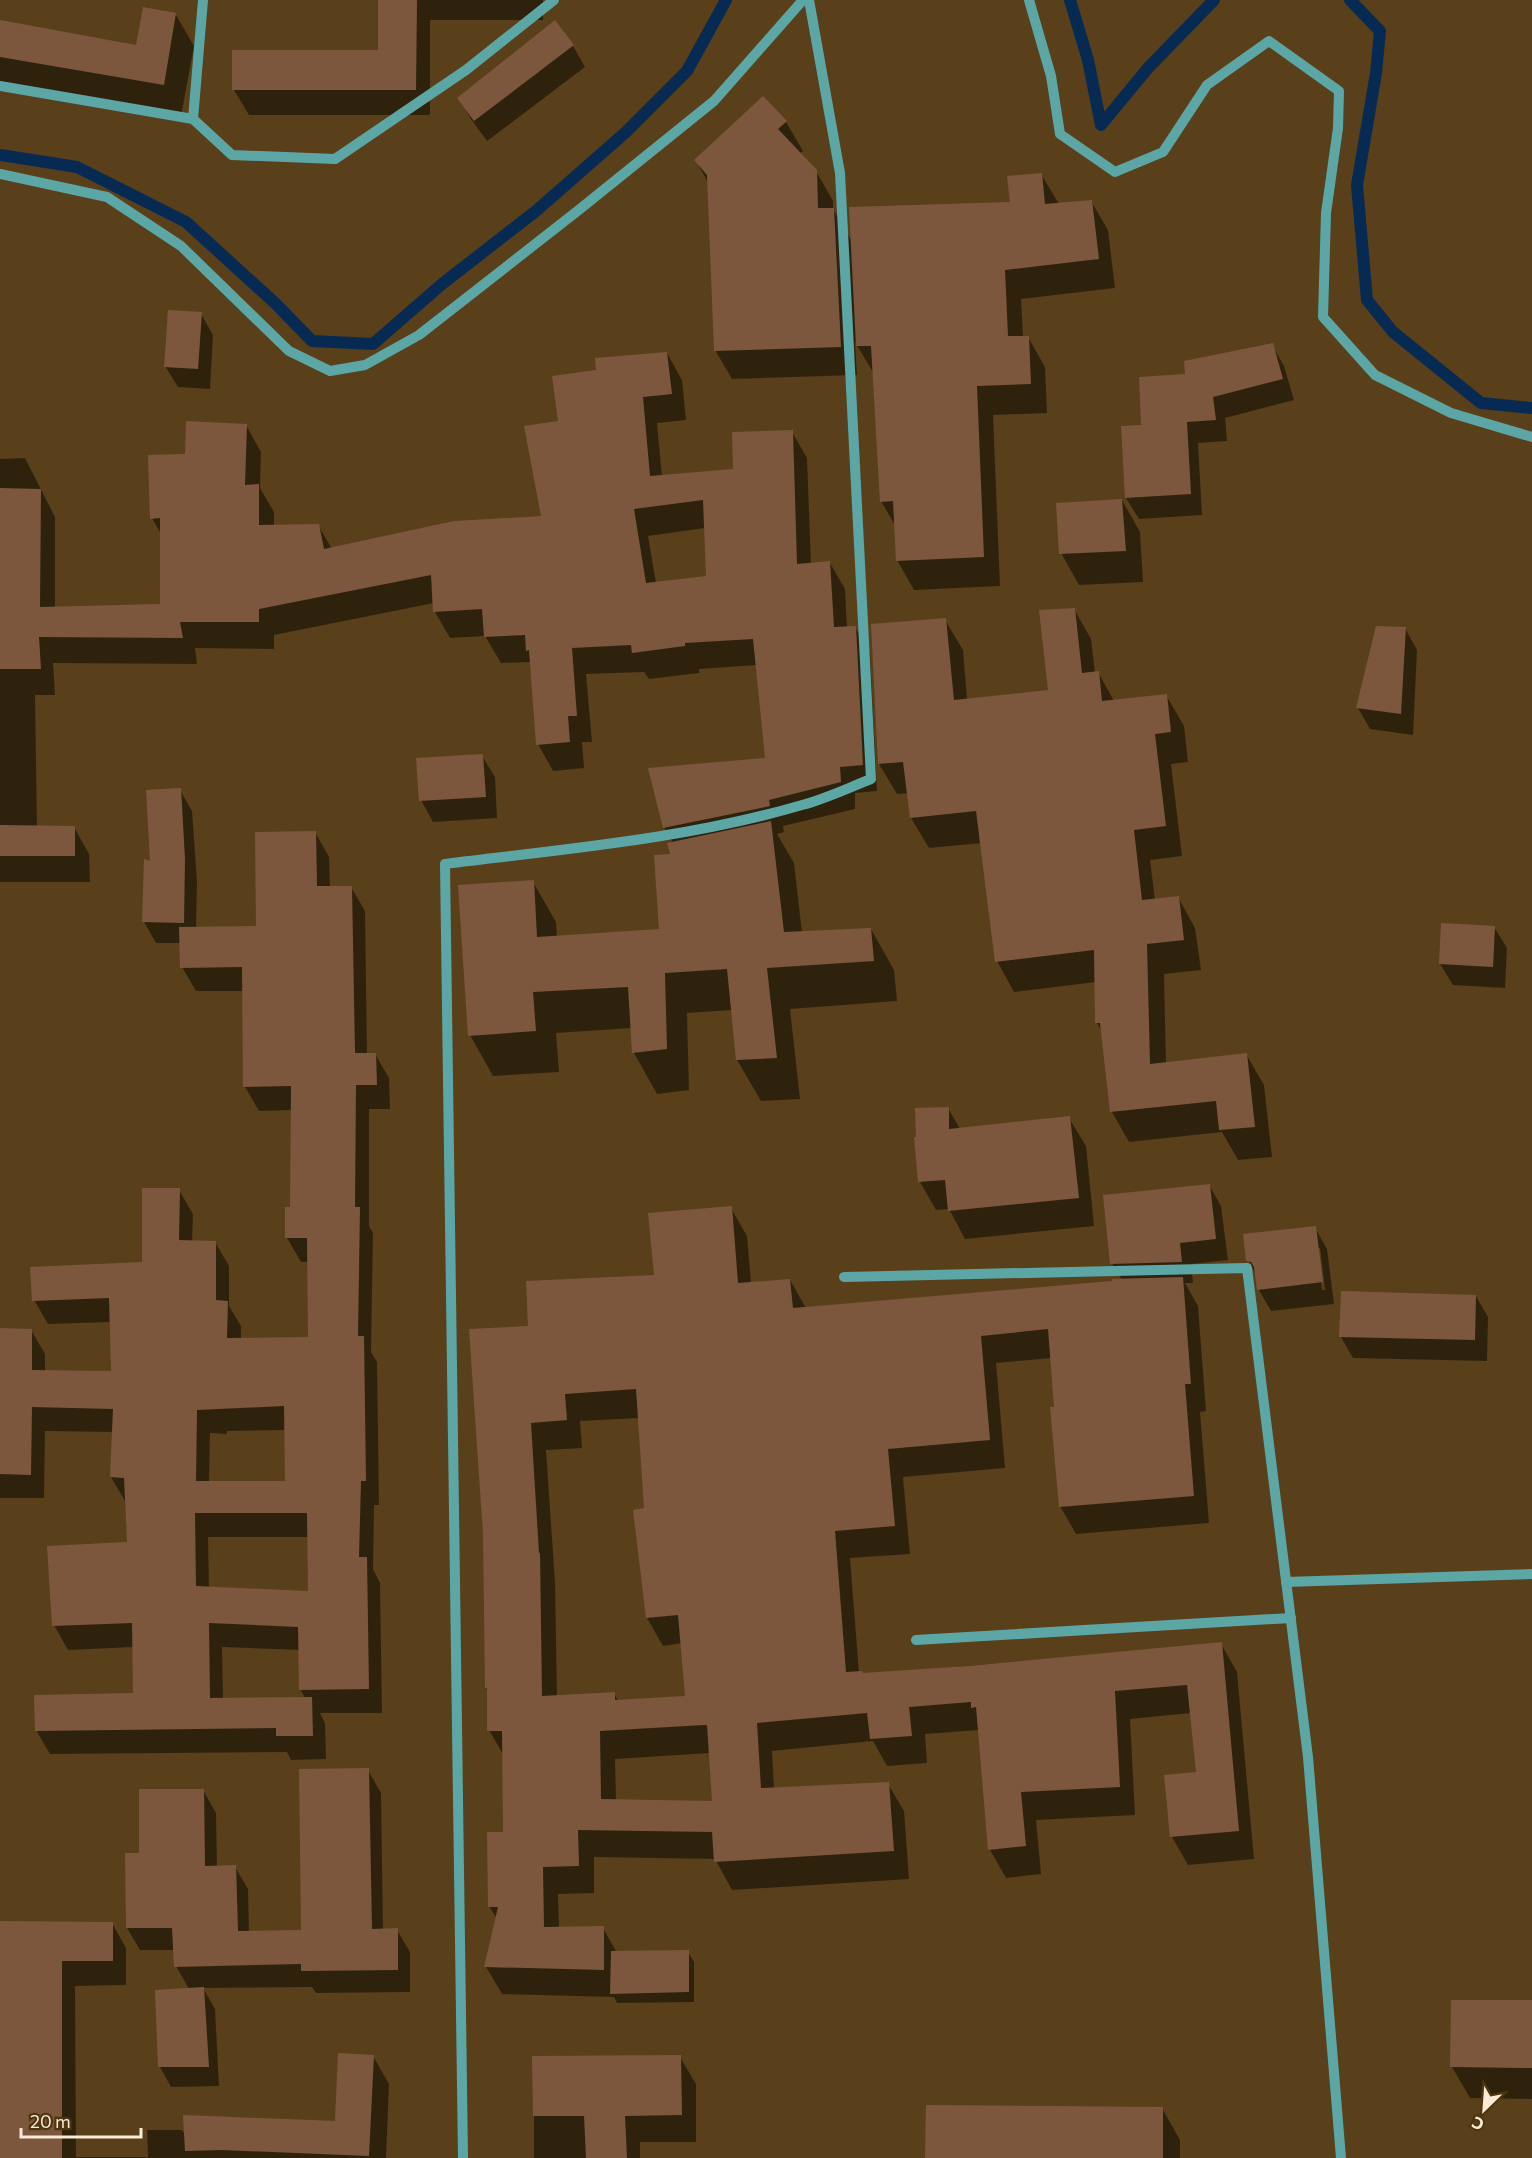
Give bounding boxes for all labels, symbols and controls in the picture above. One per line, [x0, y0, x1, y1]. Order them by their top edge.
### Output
north arrow [1454, 2080, 1514, 2140]
scale bar [21, 2101, 141, 2139]
text: 20 m [30, 2110, 71, 2132]
text: С [1468, 2113, 1486, 2135]

